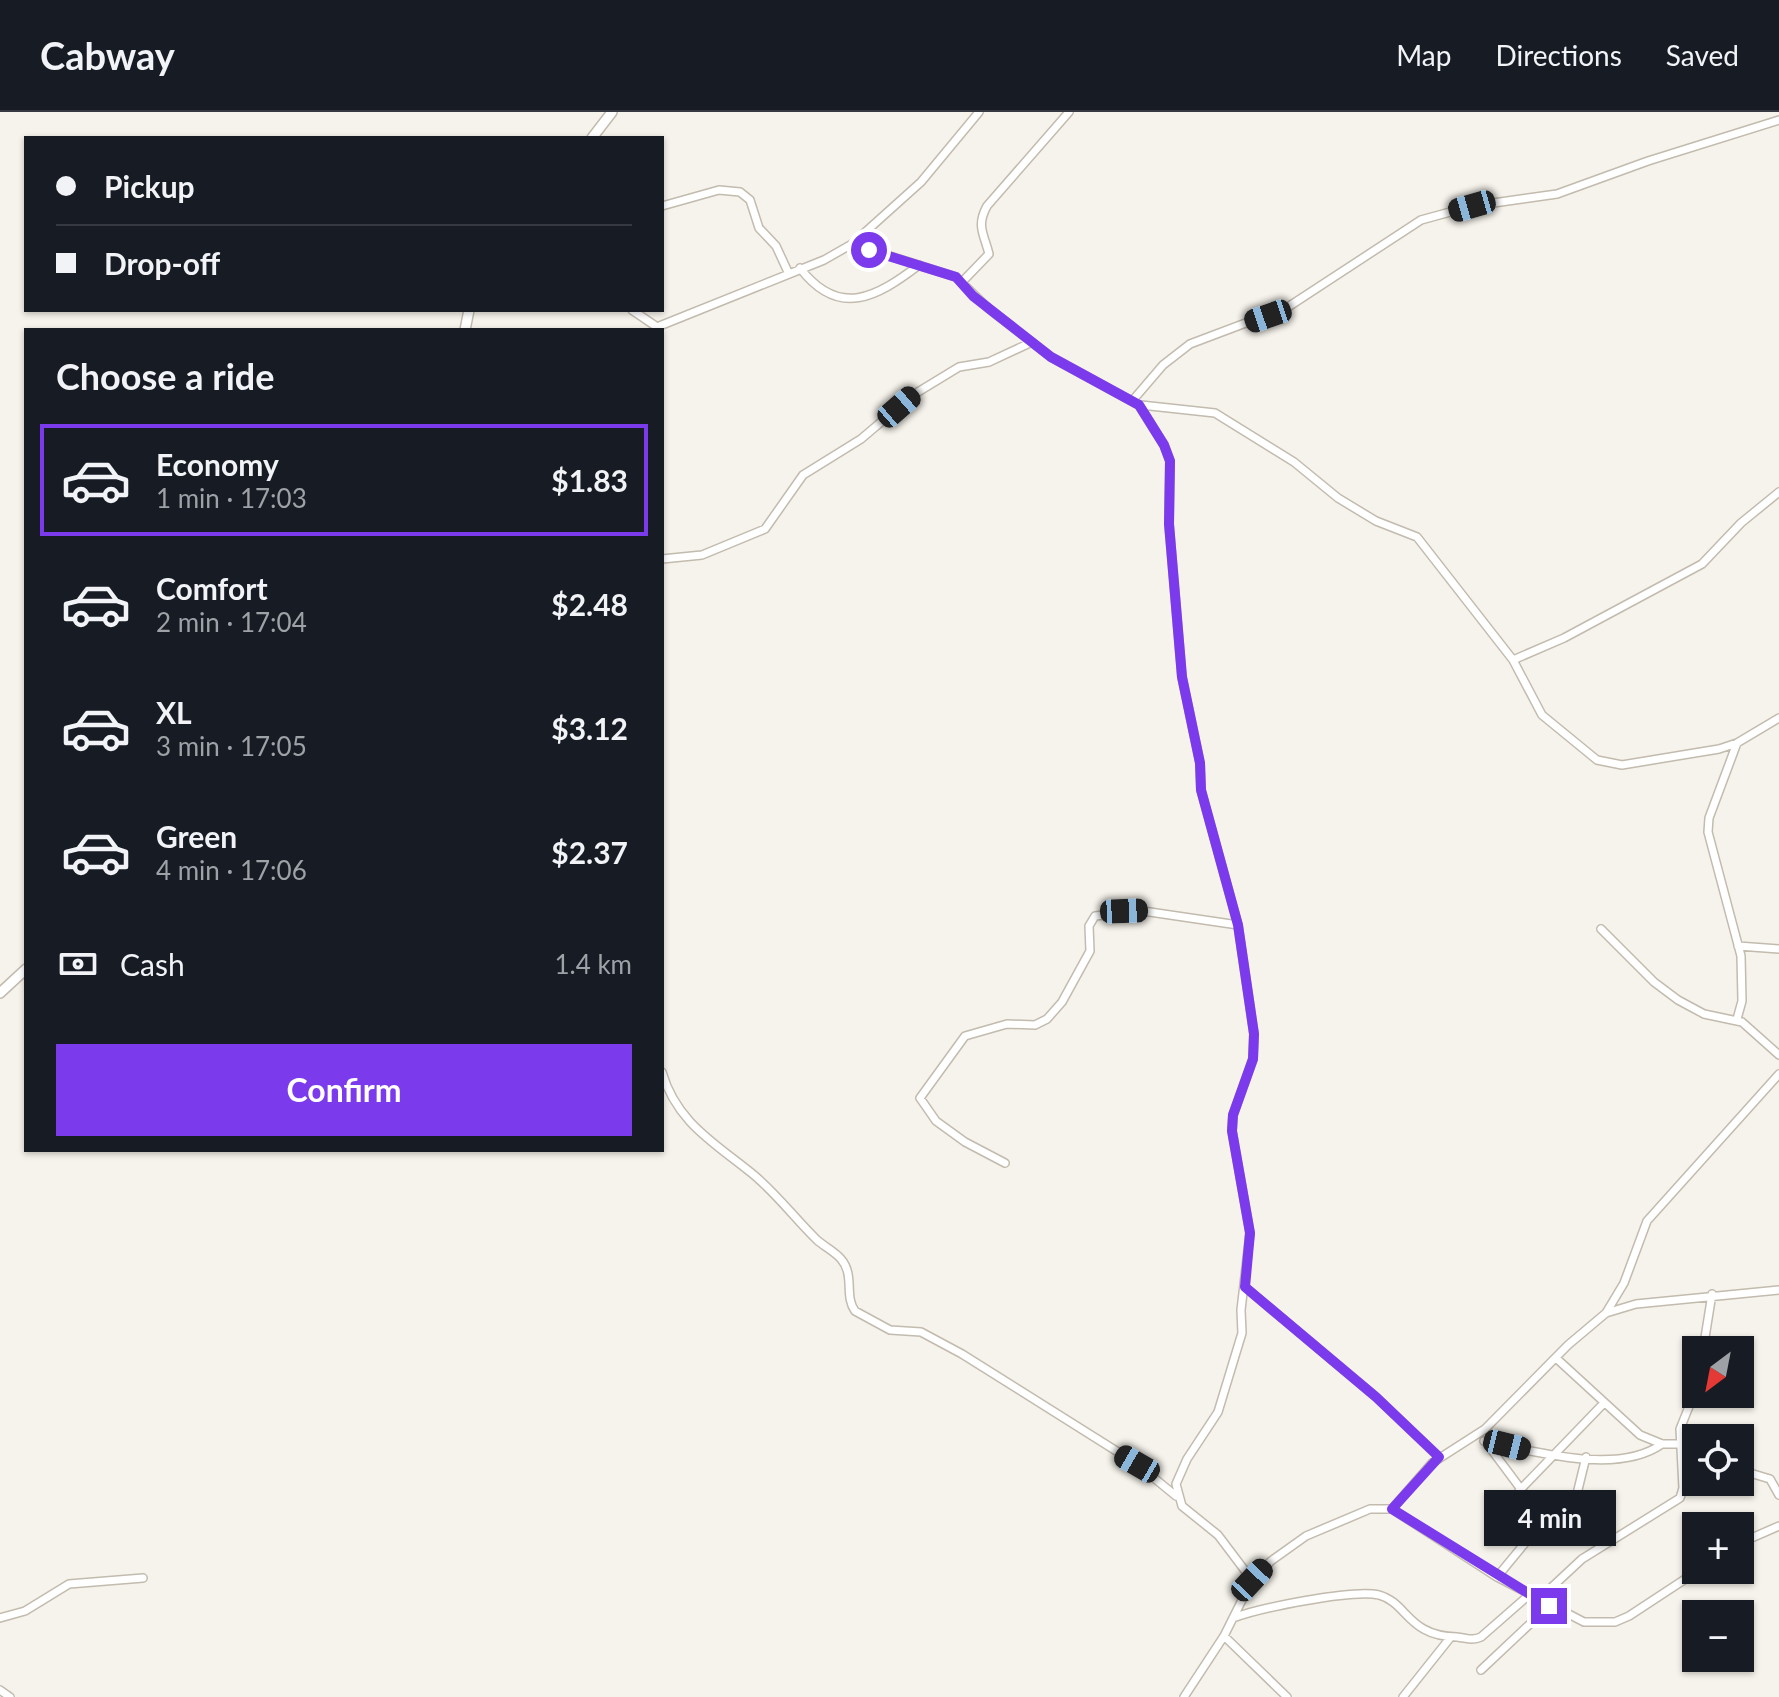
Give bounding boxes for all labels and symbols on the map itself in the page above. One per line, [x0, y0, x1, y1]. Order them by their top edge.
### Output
car [1446, 188, 1498, 224]
route start [851, 232, 887, 268]
car [1241, 297, 1295, 335]
car [873, 382, 925, 432]
car [1100, 898, 1148, 924]
north arrow [1682, 1336, 1754, 1408]
car [1481, 1428, 1533, 1462]
car [1110, 1442, 1164, 1486]
callout: 4 min [1483, 1490, 1615, 1546]
car [1227, 1554, 1277, 1606]
route end [1531, 1588, 1567, 1624]

